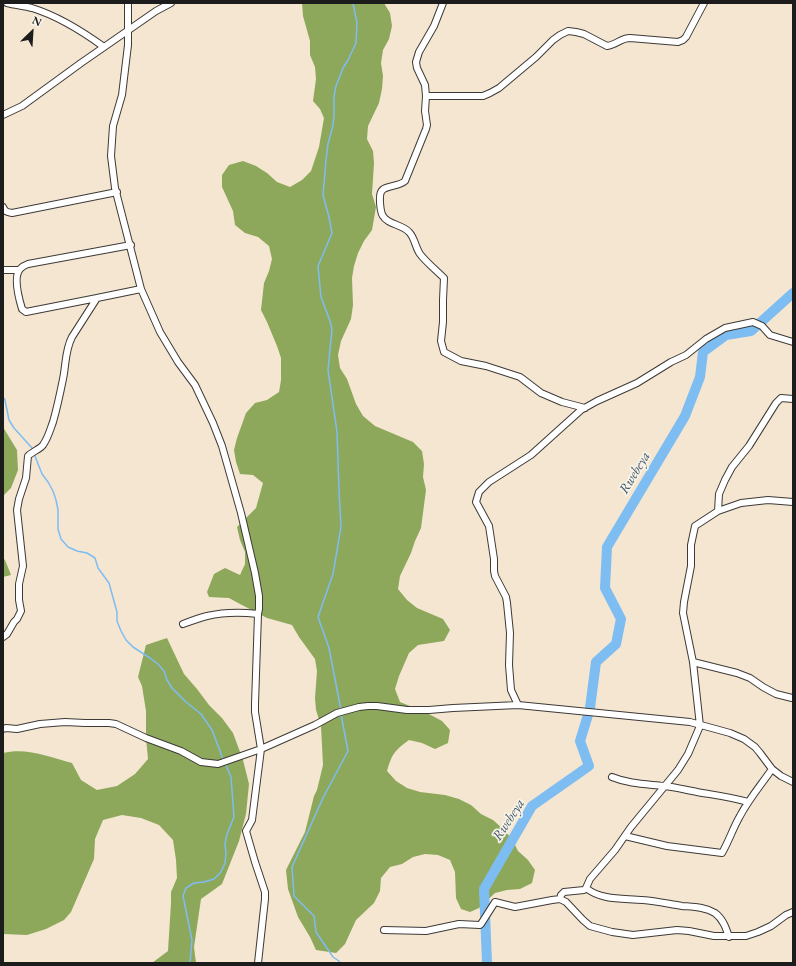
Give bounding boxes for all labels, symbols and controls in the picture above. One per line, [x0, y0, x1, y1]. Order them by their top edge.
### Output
north arrow [12, 12, 52, 52]
text: N [30, 13, 44, 29]
water label: Rwebeya [616, 449, 654, 497]
water label: Rwebeya [489, 796, 529, 844]

